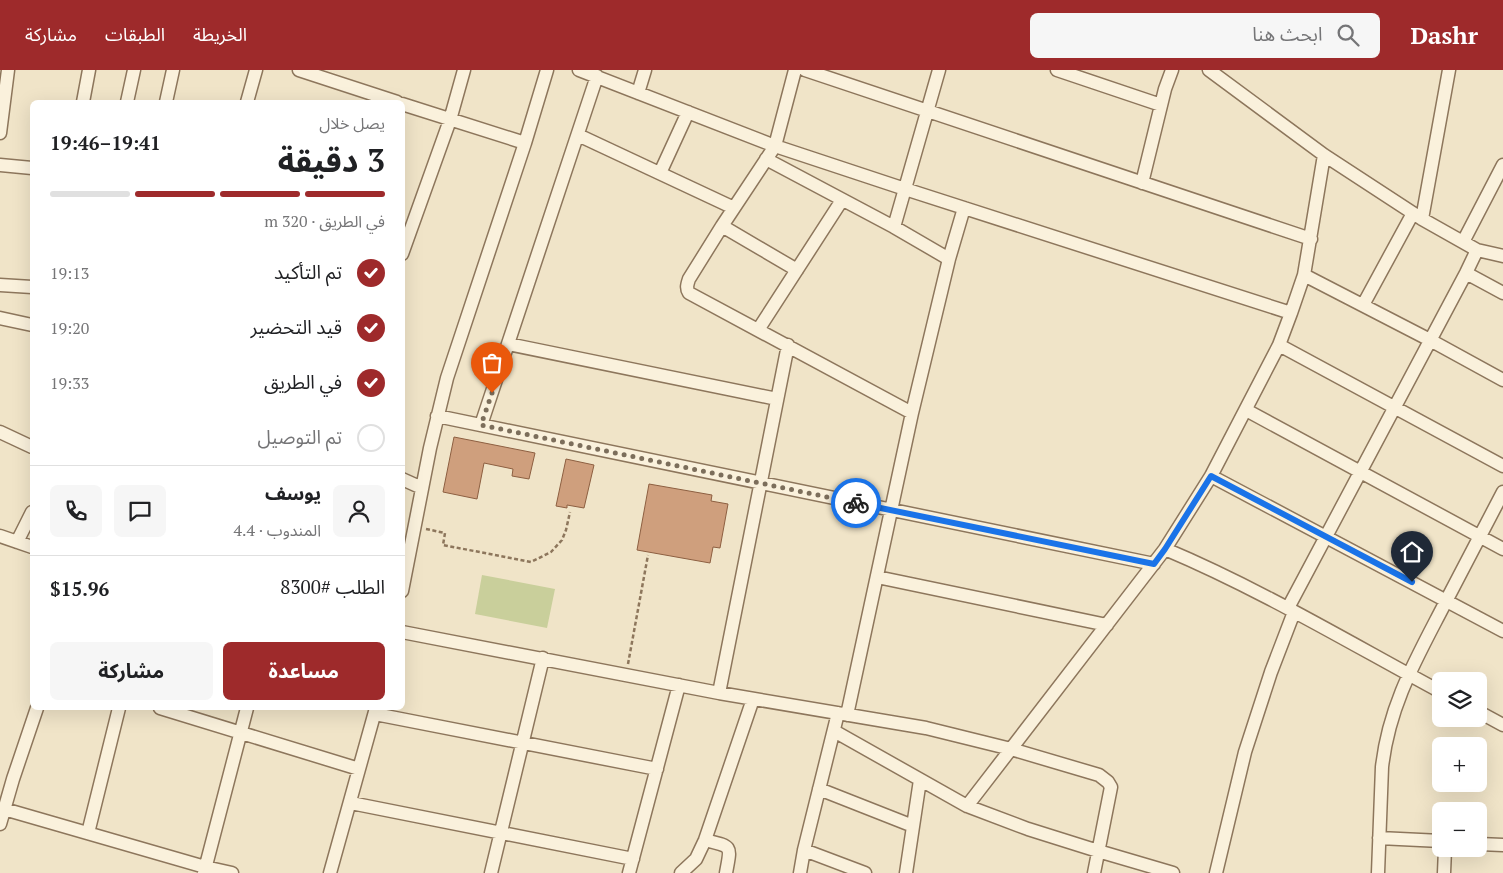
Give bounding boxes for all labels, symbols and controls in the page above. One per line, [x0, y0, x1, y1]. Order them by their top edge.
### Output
search box [1030, 13, 1380, 58]
text: Dashr [1410, 19, 1478, 51]
text: ابحث هنا [1252, 21, 1322, 46]
icon: search [1334, 21, 1362, 49]
text: مشاركة [25, 22, 77, 46]
text: الطبقات [105, 22, 165, 46]
text: الخريطة [193, 22, 247, 46]
text: يصل خلال [319, 112, 385, 134]
text: 19:41–19:46 [50, 130, 161, 155]
text: 3 دقيقة [278, 139, 385, 181]
text: في الطريق · 320 m [264, 210, 385, 232]
text: تم التأكيد [274, 259, 342, 284]
icon: check [357, 259, 385, 287]
text: 19:13 [50, 262, 89, 284]
text: قيد التحضير [250, 314, 342, 339]
icon: check [357, 314, 385, 342]
text: 19:20 [50, 317, 89, 339]
pin [471, 342, 513, 393]
icon: bag [478, 349, 506, 377]
text: في الطريق [264, 369, 342, 394]
icon: check [357, 369, 385, 397]
text: 19:33 [50, 372, 89, 394]
text: تم التوصيل [257, 424, 342, 449]
courier [831, 478, 881, 528]
text: يوسف [265, 480, 321, 505]
button: phone [50, 485, 102, 537]
button: chat [114, 485, 166, 537]
button: person [333, 485, 385, 537]
icon: bike [842, 489, 870, 517]
text: المندوب · 4.4 [234, 519, 321, 541]
pin [1391, 531, 1433, 582]
icon: home [1398, 538, 1426, 566]
text: الطلب #8300 [280, 574, 385, 599]
text: $15.96 [50, 576, 109, 601]
button: مشاركة [50, 642, 213, 700]
button: مساعدة [223, 642, 385, 700]
map controls [1432, 672, 1487, 857]
button: layers [1432, 672, 1487, 727]
button: + [1432, 737, 1487, 792]
button: − [1432, 802, 1487, 857]

